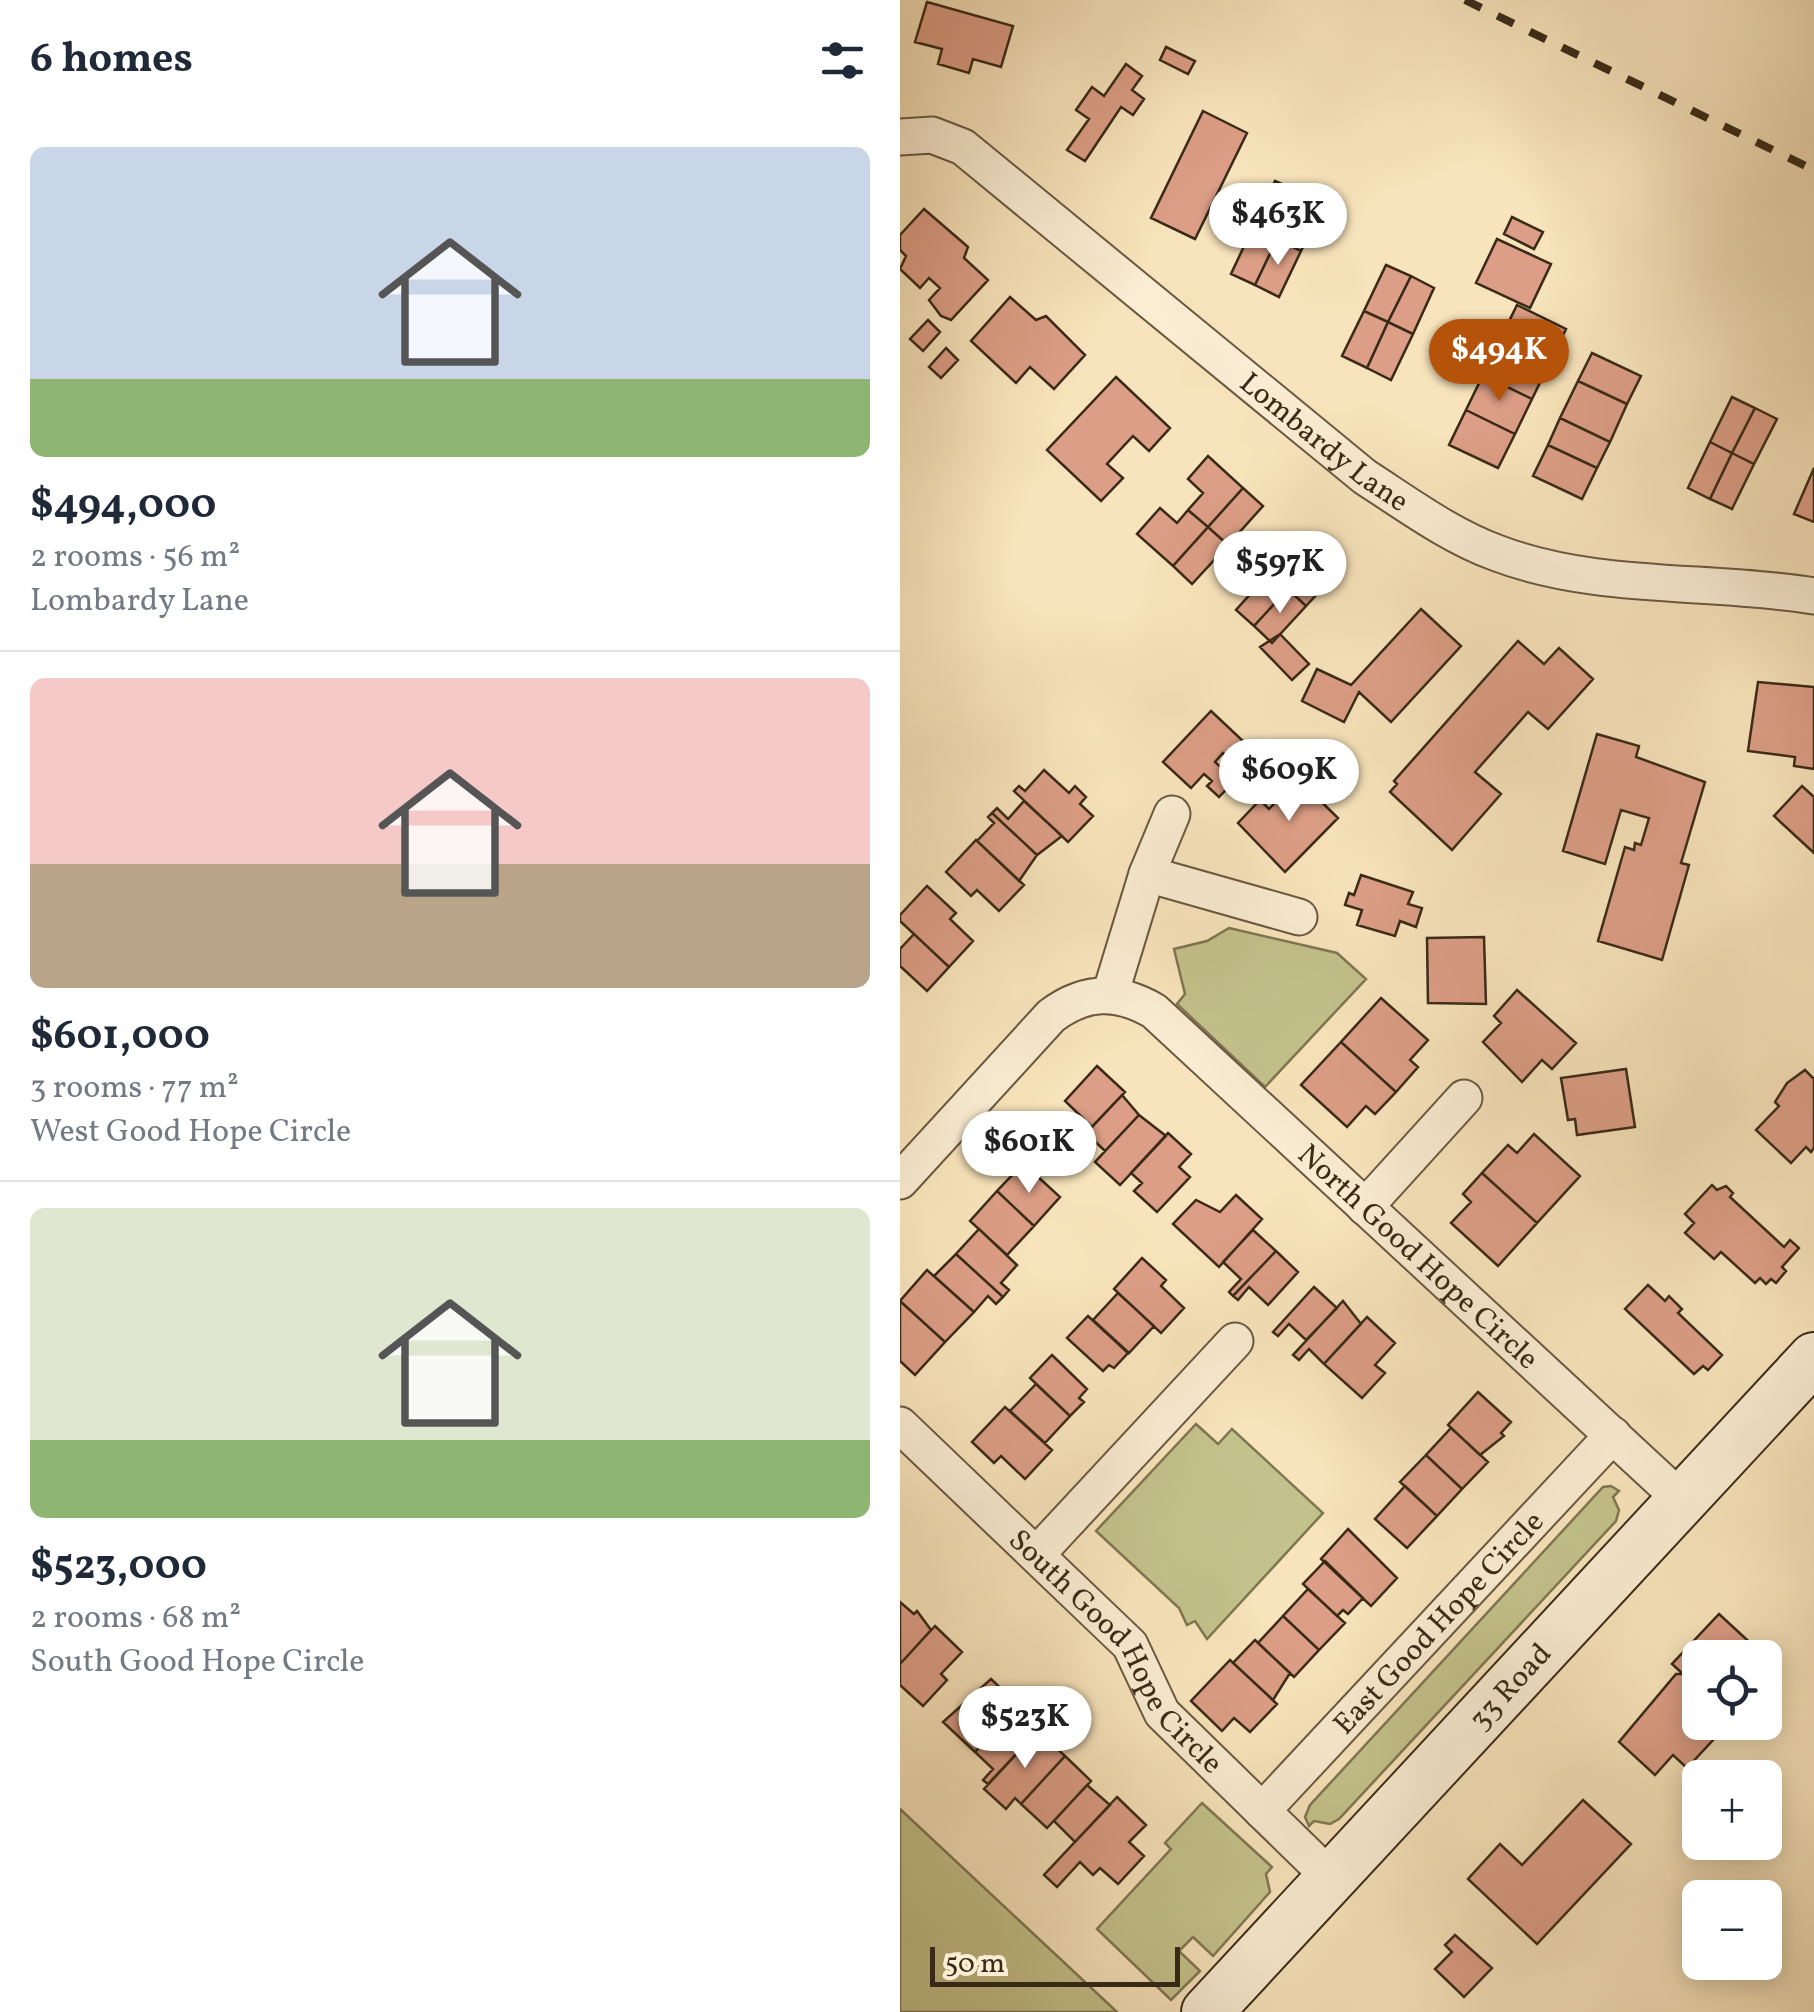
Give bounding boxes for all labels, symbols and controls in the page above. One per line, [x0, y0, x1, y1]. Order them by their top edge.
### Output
text: 6 homes [30, 31, 193, 90]
icon: filters [815, 33, 870, 88]
pin: $463K [1208, 183, 1348, 268]
text: $463K [1231, 193, 1325, 237]
icon: home [360, 212, 540, 392]
pin: $494K [1429, 319, 1569, 404]
text: $494K [1451, 329, 1547, 373]
street label: Lombardy Lane [1230, 363, 1416, 523]
text: $494,000 [30, 477, 216, 536]
pin: $597K [1210, 531, 1350, 616]
text: 2 rooms · 56 m² [30, 536, 240, 580]
text: $597K [1235, 541, 1325, 585]
text: Lombardy Lane [30, 580, 249, 624]
pin: $609K [1219, 739, 1359, 824]
icon: home [360, 743, 540, 923]
text: $609K [1241, 749, 1337, 793]
text: $601,000 [30, 1008, 210, 1067]
text: 3 rooms · 77 m² [30, 1067, 239, 1111]
text: West Good Hope Circle [30, 1111, 351, 1155]
pin: $601K [959, 1111, 1099, 1196]
text: $601K [983, 1121, 1075, 1165]
street label: North Good Hope Circle [1287, 1135, 1547, 1380]
icon: home [360, 1273, 540, 1453]
street label: East Good Hope Circle [1324, 1503, 1555, 1745]
street label: South Good Hope Circle [998, 1521, 1231, 1784]
text: $523,000 [30, 1538, 207, 1597]
text: 2 rooms · 68 m² [30, 1597, 241, 1641]
street label: 33 Road [1460, 1635, 1562, 1740]
map controls [1682, 1640, 1782, 1980]
button: locate [1682, 1640, 1782, 1740]
text: South Good Hope Circle [30, 1641, 365, 1685]
pin: $523K [955, 1686, 1095, 1771]
text: $523K [981, 1696, 1069, 1740]
button: + [1682, 1760, 1782, 1860]
button: − [1682, 1880, 1782, 1980]
scale bar [930, 1942, 1180, 1986]
text: 50 m [945, 1945, 1005, 1984]

